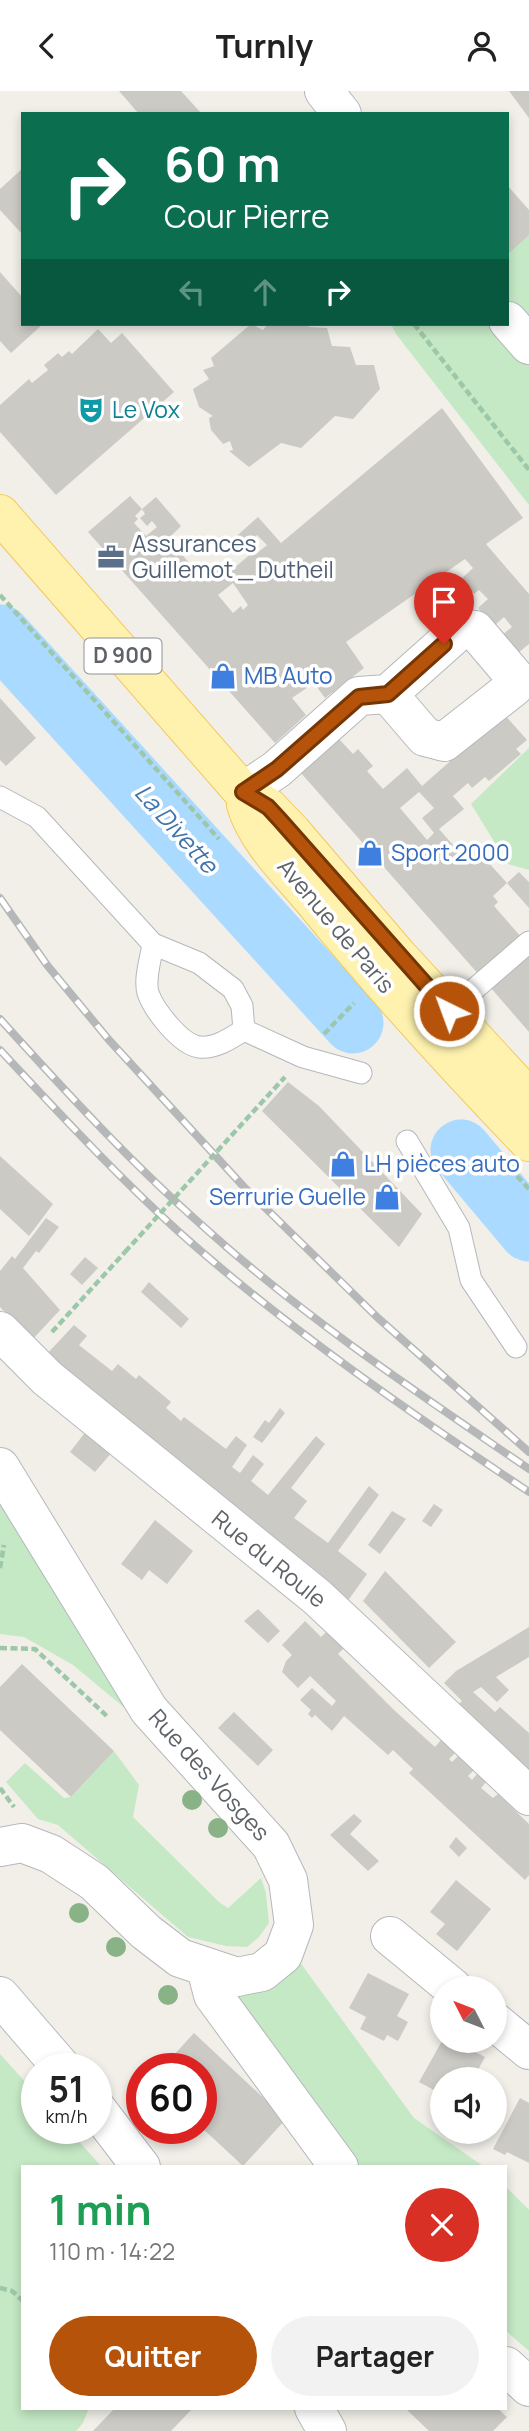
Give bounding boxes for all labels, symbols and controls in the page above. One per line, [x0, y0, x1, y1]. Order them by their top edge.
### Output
text: Turnly [216, 24, 313, 68]
icon: back [28, 27, 66, 65]
icon: person [463, 27, 501, 65]
text: 60 m [164, 130, 281, 197]
icon: right [49, 140, 140, 231]
text: Cour Pierre [164, 194, 330, 238]
icon: left [173, 273, 211, 311]
icon: ahead [246, 273, 284, 311]
icon: right [319, 273, 357, 311]
place label: Le Vox [112, 393, 180, 425]
theatre icon: Le Vox [76, 395, 106, 425]
place label: Assurances Guillemot _ Dutheil [132, 527, 334, 585]
office icon: Assurances Guillemot _ Dutheil [96, 542, 126, 572]
pin [414, 572, 474, 644]
icon: arrive [425, 583, 463, 621]
road number: D 900 [85, 639, 162, 673]
place label: MB Auto [244, 659, 333, 691]
shop icon: MB Auto [208, 661, 238, 691]
water label: La Divette [128, 776, 227, 881]
place label: Sport 2000 [391, 836, 510, 868]
shop icon: Sport 2000 [355, 838, 385, 868]
street label: Avenue de Paris [271, 851, 403, 1000]
position arrow [412, 974, 486, 1048]
place label: LH pièces auto [364, 1147, 520, 1179]
shop icon: LH pièces auto [328, 1149, 358, 1179]
place label: Serrurie Guelle [209, 1180, 366, 1212]
shop icon: Serrurie Guelle [372, 1182, 402, 1212]
street label: Rue du Roule [206, 1502, 334, 1614]
street label: Rue des Vosges [142, 1702, 278, 1847]
north arrow [430, 1976, 508, 2053]
map controls [430, 1976, 507, 2144]
speed limit sign: 60 [126, 2053, 217, 2144]
text: 51 [49, 2065, 84, 2113]
button: sound [430, 2067, 507, 2144]
text: km/h [46, 2104, 87, 2128]
text: 1 min [49, 2180, 152, 2238]
button: close [405, 2188, 479, 2262]
text: 110 m · 14:22 [49, 2235, 175, 2267]
button: Quitter [49, 2316, 257, 2396]
button: Partager [271, 2316, 479, 2396]

